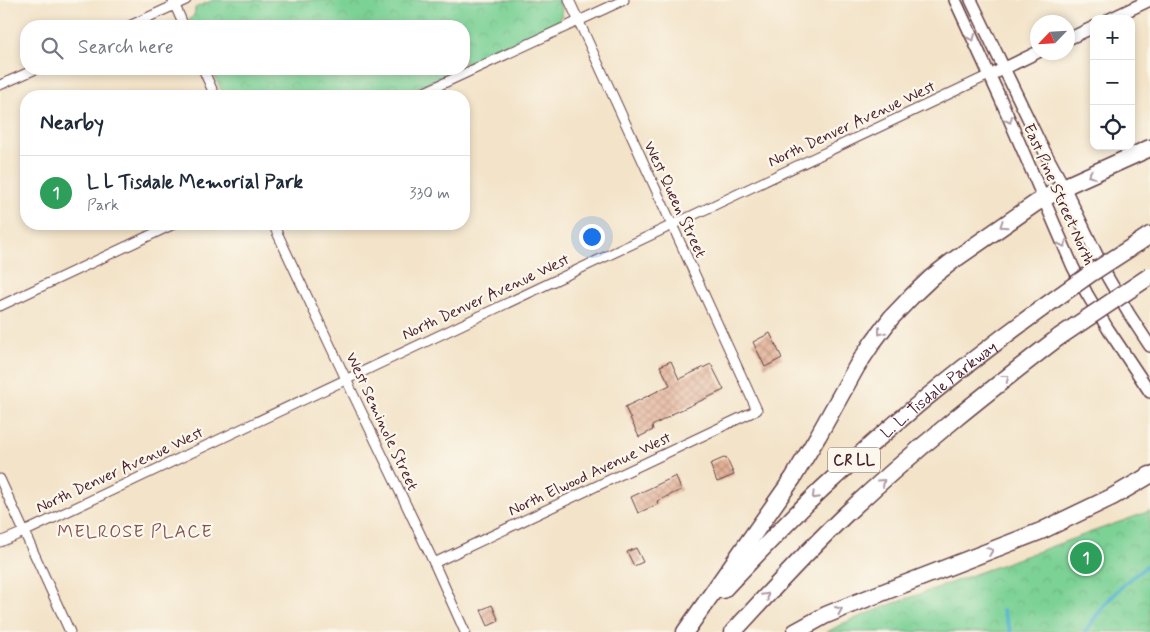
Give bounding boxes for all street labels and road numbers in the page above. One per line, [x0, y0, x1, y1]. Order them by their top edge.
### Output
street label: North Denver Avenue West [765, 76, 939, 172]
street label: East Pine Street North [1018, 120, 1099, 269]
street label: West Queen Street [638, 138, 711, 261]
street label: North Denver Avenue West [399, 249, 573, 345]
street label: L. L. Tisdale Parkway [877, 337, 1002, 443]
street label: West Seminole Street [340, 349, 423, 494]
street label: North Denver Avenue West [33, 422, 207, 518]
street label: North Elwood Avenue West [505, 427, 674, 521]
road number: CR LL [828, 448, 880, 472]

